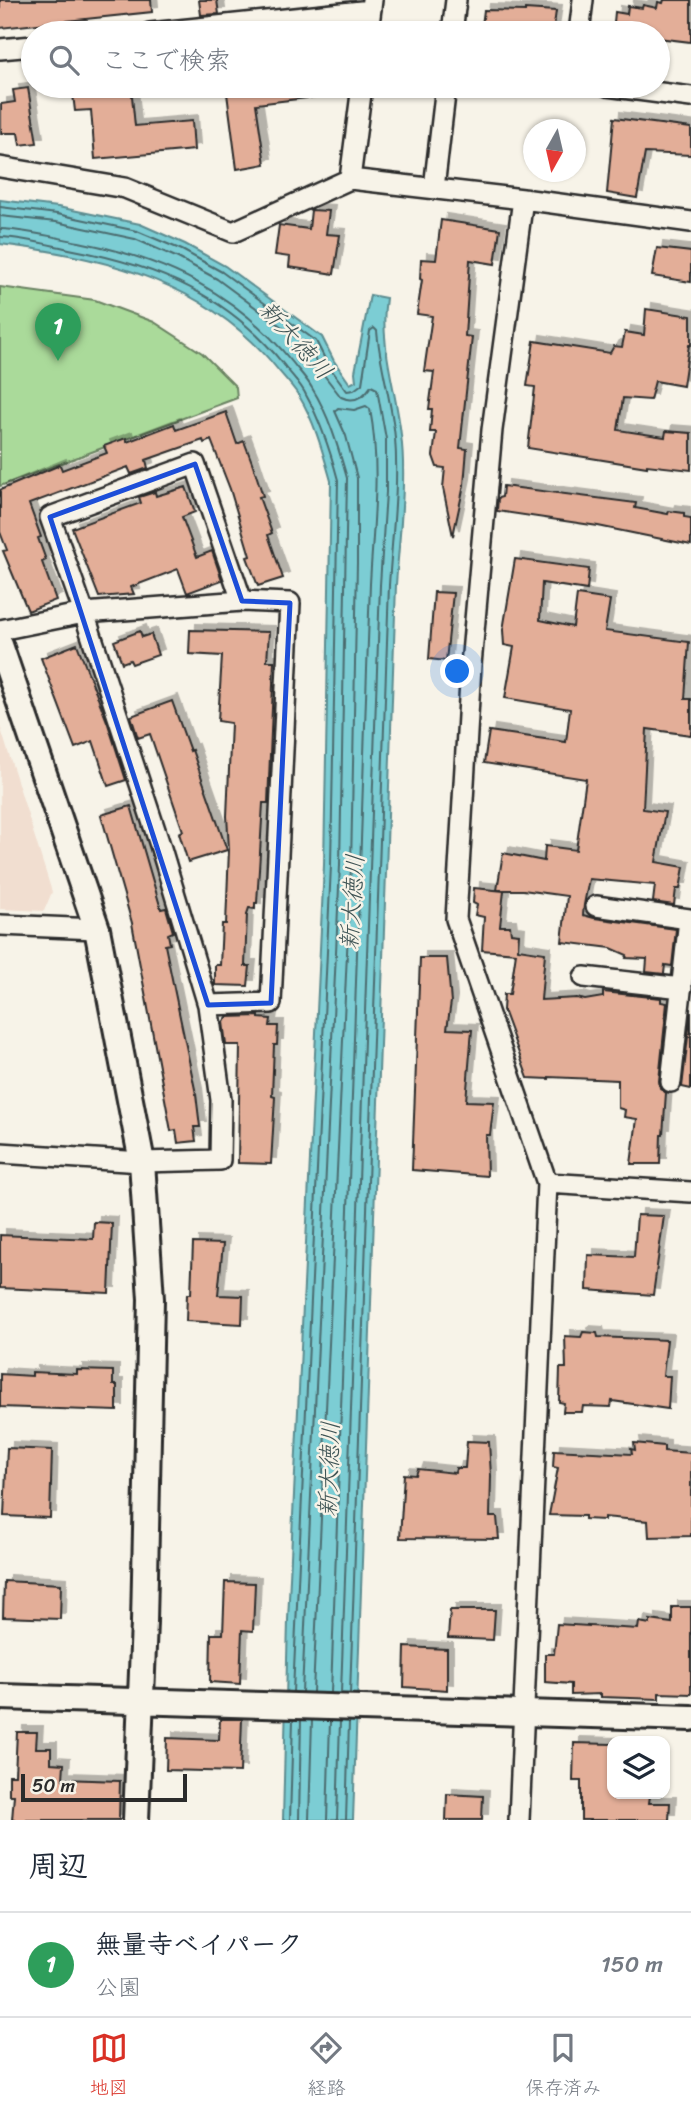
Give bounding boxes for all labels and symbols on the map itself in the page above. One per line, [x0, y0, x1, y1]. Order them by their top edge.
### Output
north arrow [523, 119, 586, 182]
water label: 新大徳川 [248, 290, 344, 390]
pin: 1 [35, 303, 81, 361]
your location [440, 654, 474, 688]
water label: 新大徳川 [328, 853, 376, 951]
water label: 新大徳川 [306, 1420, 352, 1518]
scale bar [21, 1771, 187, 1803]

